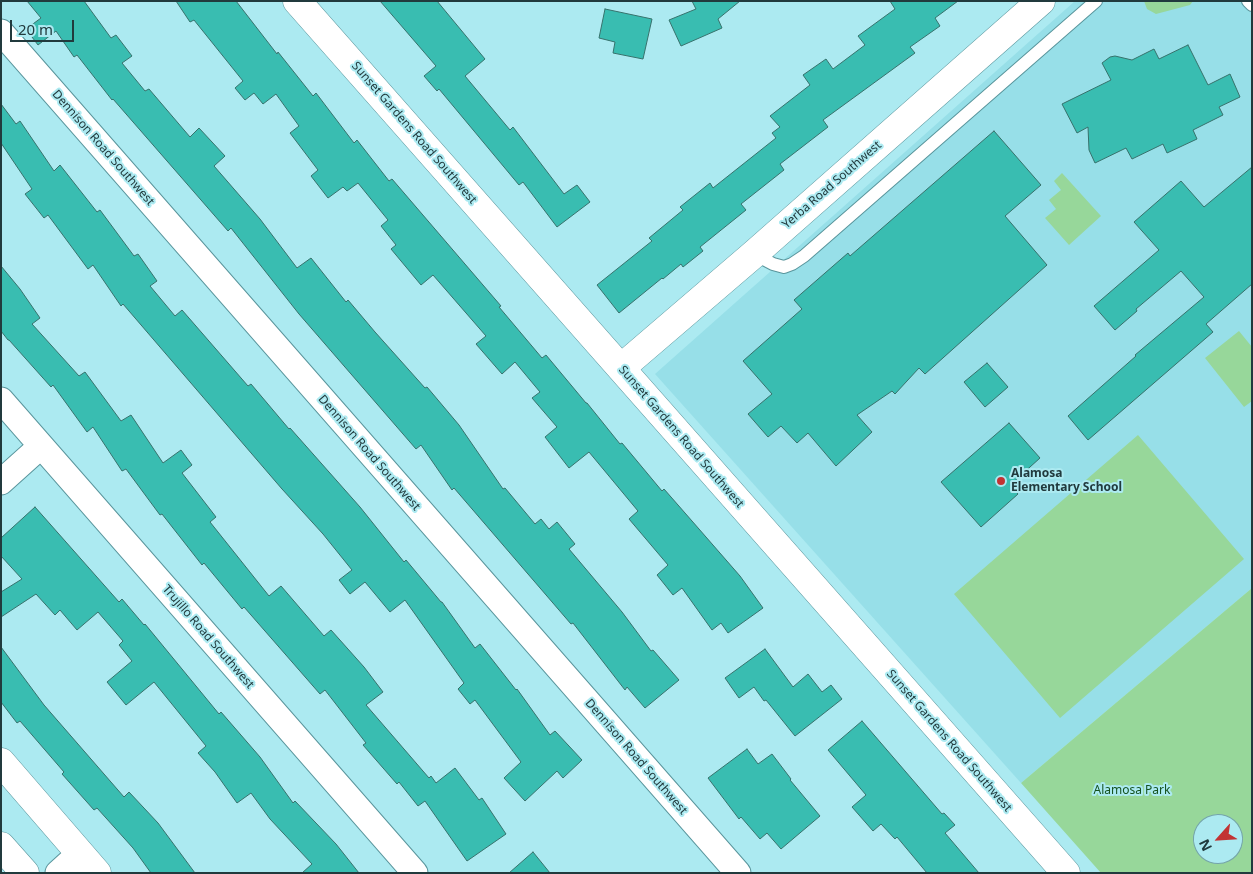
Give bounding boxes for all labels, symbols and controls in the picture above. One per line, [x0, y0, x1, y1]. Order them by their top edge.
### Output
scale bar [12, 10, 76, 42]
text: 20 m [18, 19, 53, 39]
street label: Sunset Gardens Road Southwest [348, 59, 480, 207]
street label: Dennison Road Southwest [49, 87, 157, 209]
street label: Yerba Road Southwest [780, 138, 884, 232]
street label: Sunset Gardens Road Southwest [615, 363, 747, 511]
street label: Dennison Road Southwest [315, 392, 423, 514]
place label: Alamosa Elementary School [1011, 467, 1122, 495]
marker: Alamosa Elementary School [995, 475, 1007, 487]
street label: Trujillo Road Southwest [159, 582, 257, 692]
street label: Sunset Gardens Road Southwest [883, 667, 1015, 815]
street label: Dennison Road Southwest [582, 696, 690, 818]
park label: Alamosa Park [1094, 784, 1170, 798]
north arrow [1193, 814, 1243, 864]
text: N [1194, 836, 1216, 855]

